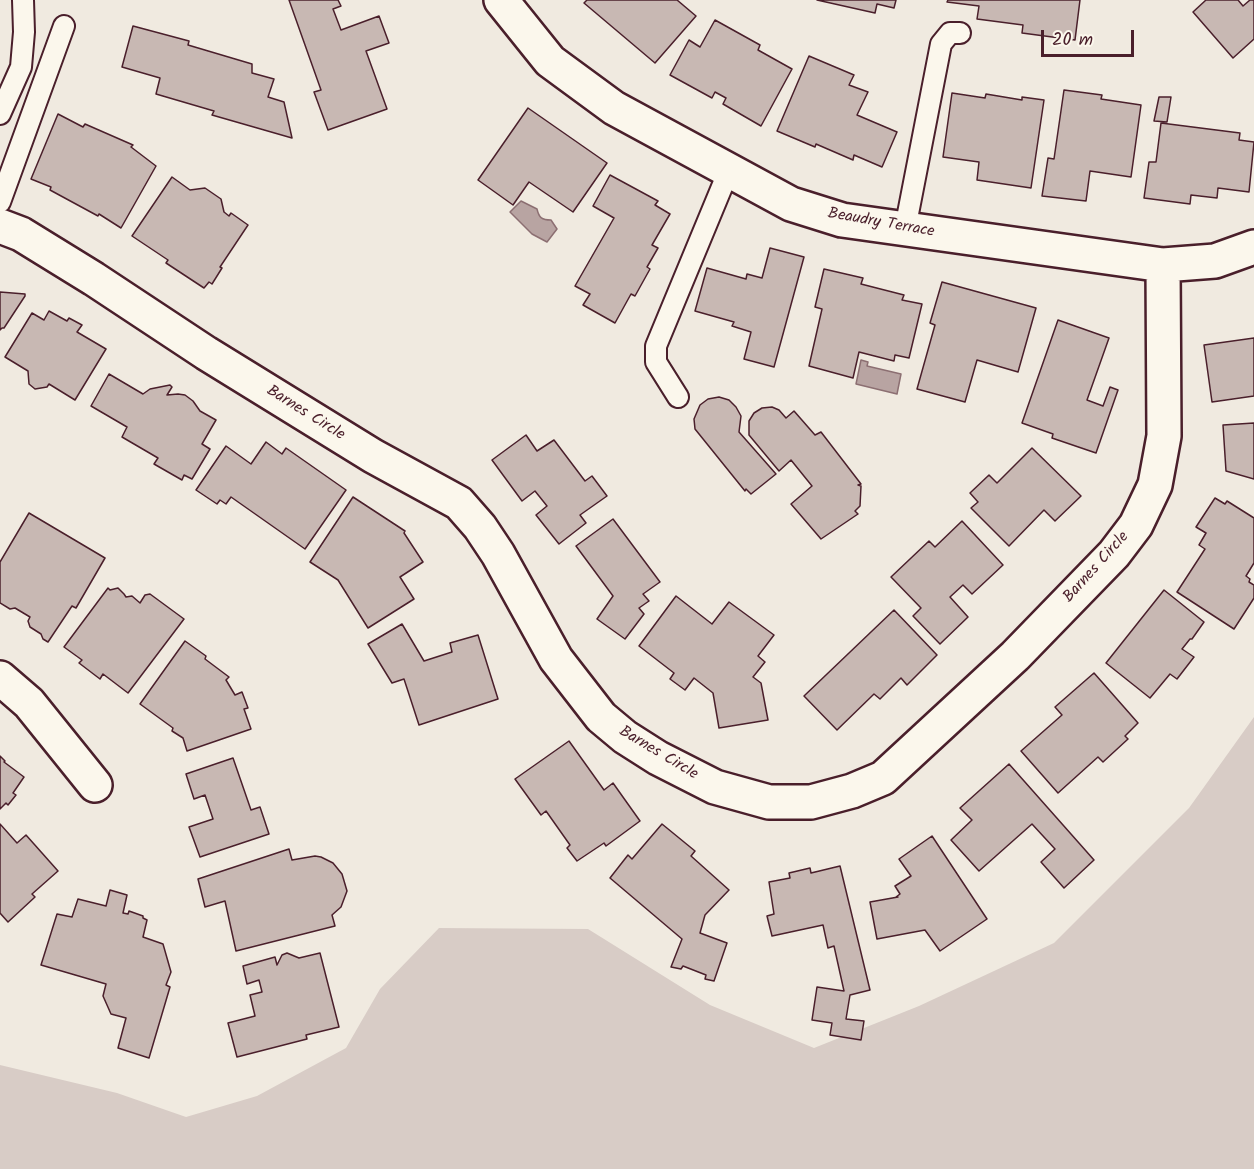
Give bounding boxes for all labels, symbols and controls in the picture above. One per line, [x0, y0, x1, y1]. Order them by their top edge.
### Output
scale bar [1044, 18, 1137, 56]
text: 20 m [1052, 26, 1093, 55]
street label: Beaudry Terrace [826, 205, 936, 243]
street label: Barnes Circle [262, 382, 348, 446]
street label: Barnes Circle [1060, 529, 1134, 607]
street label: Barnes Circle [615, 723, 701, 785]

